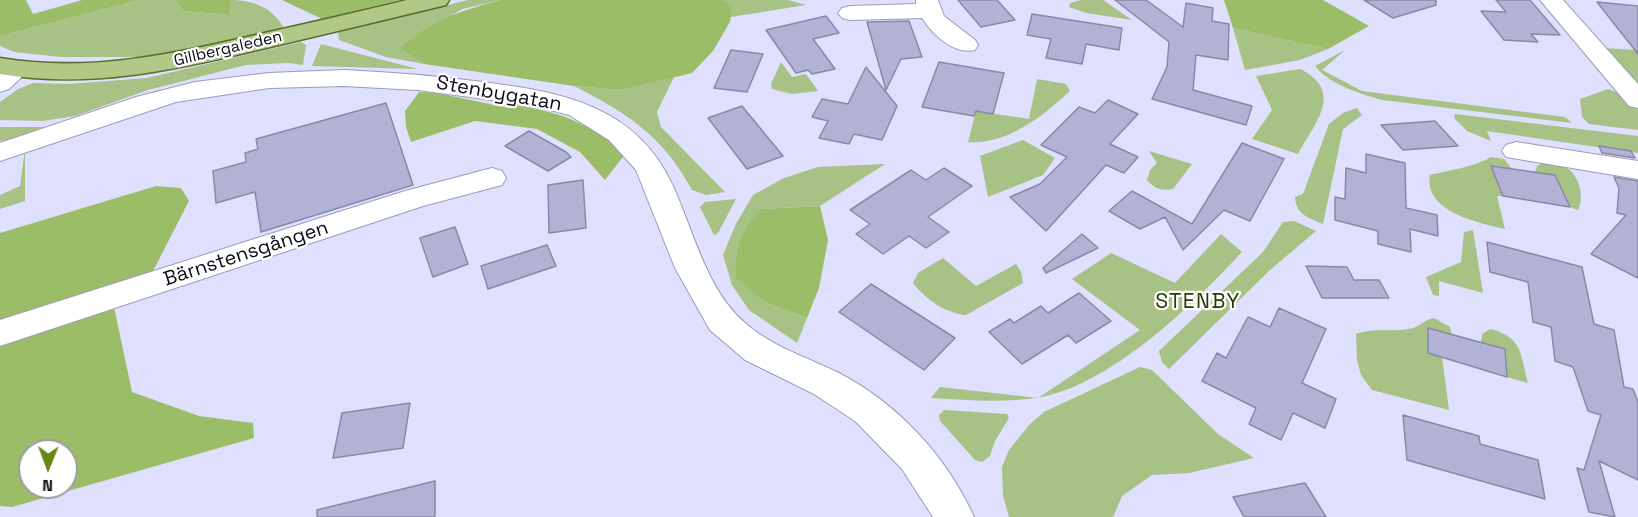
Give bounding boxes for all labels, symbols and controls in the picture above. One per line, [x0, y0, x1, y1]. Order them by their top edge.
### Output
street label: Gillbergaleden [172, 27, 284, 71]
street label: Stenbygatan [434, 71, 564, 117]
street label: Bärnstensgången [161, 216, 331, 292]
district label: STENBY [1155, 289, 1241, 315]
north arrow [18, 439, 78, 499]
text: N [42, 475, 53, 496]

